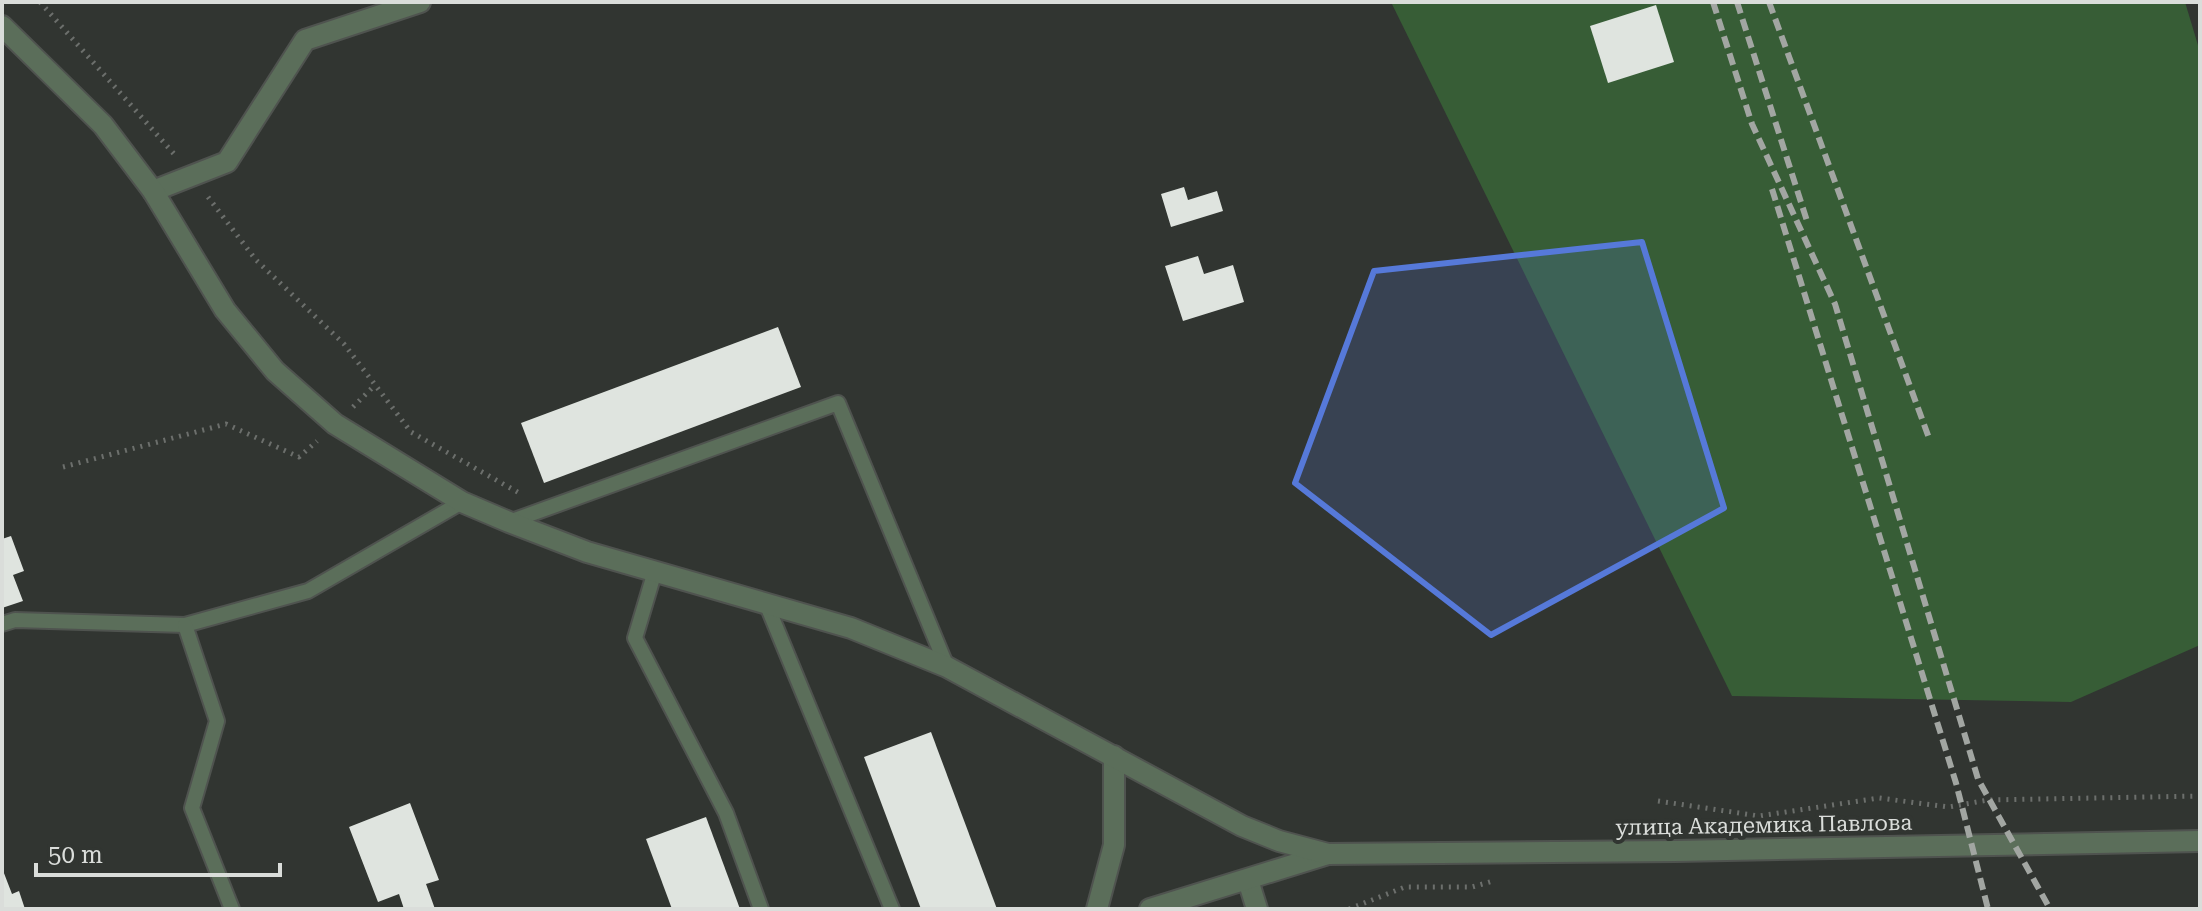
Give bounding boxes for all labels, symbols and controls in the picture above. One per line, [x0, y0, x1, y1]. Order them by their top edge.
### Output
street label: улица Академика Павлова [1615, 810, 1913, 840]
scale bar [36, 827, 280, 877]
text: 50 m [48, 841, 103, 869]

